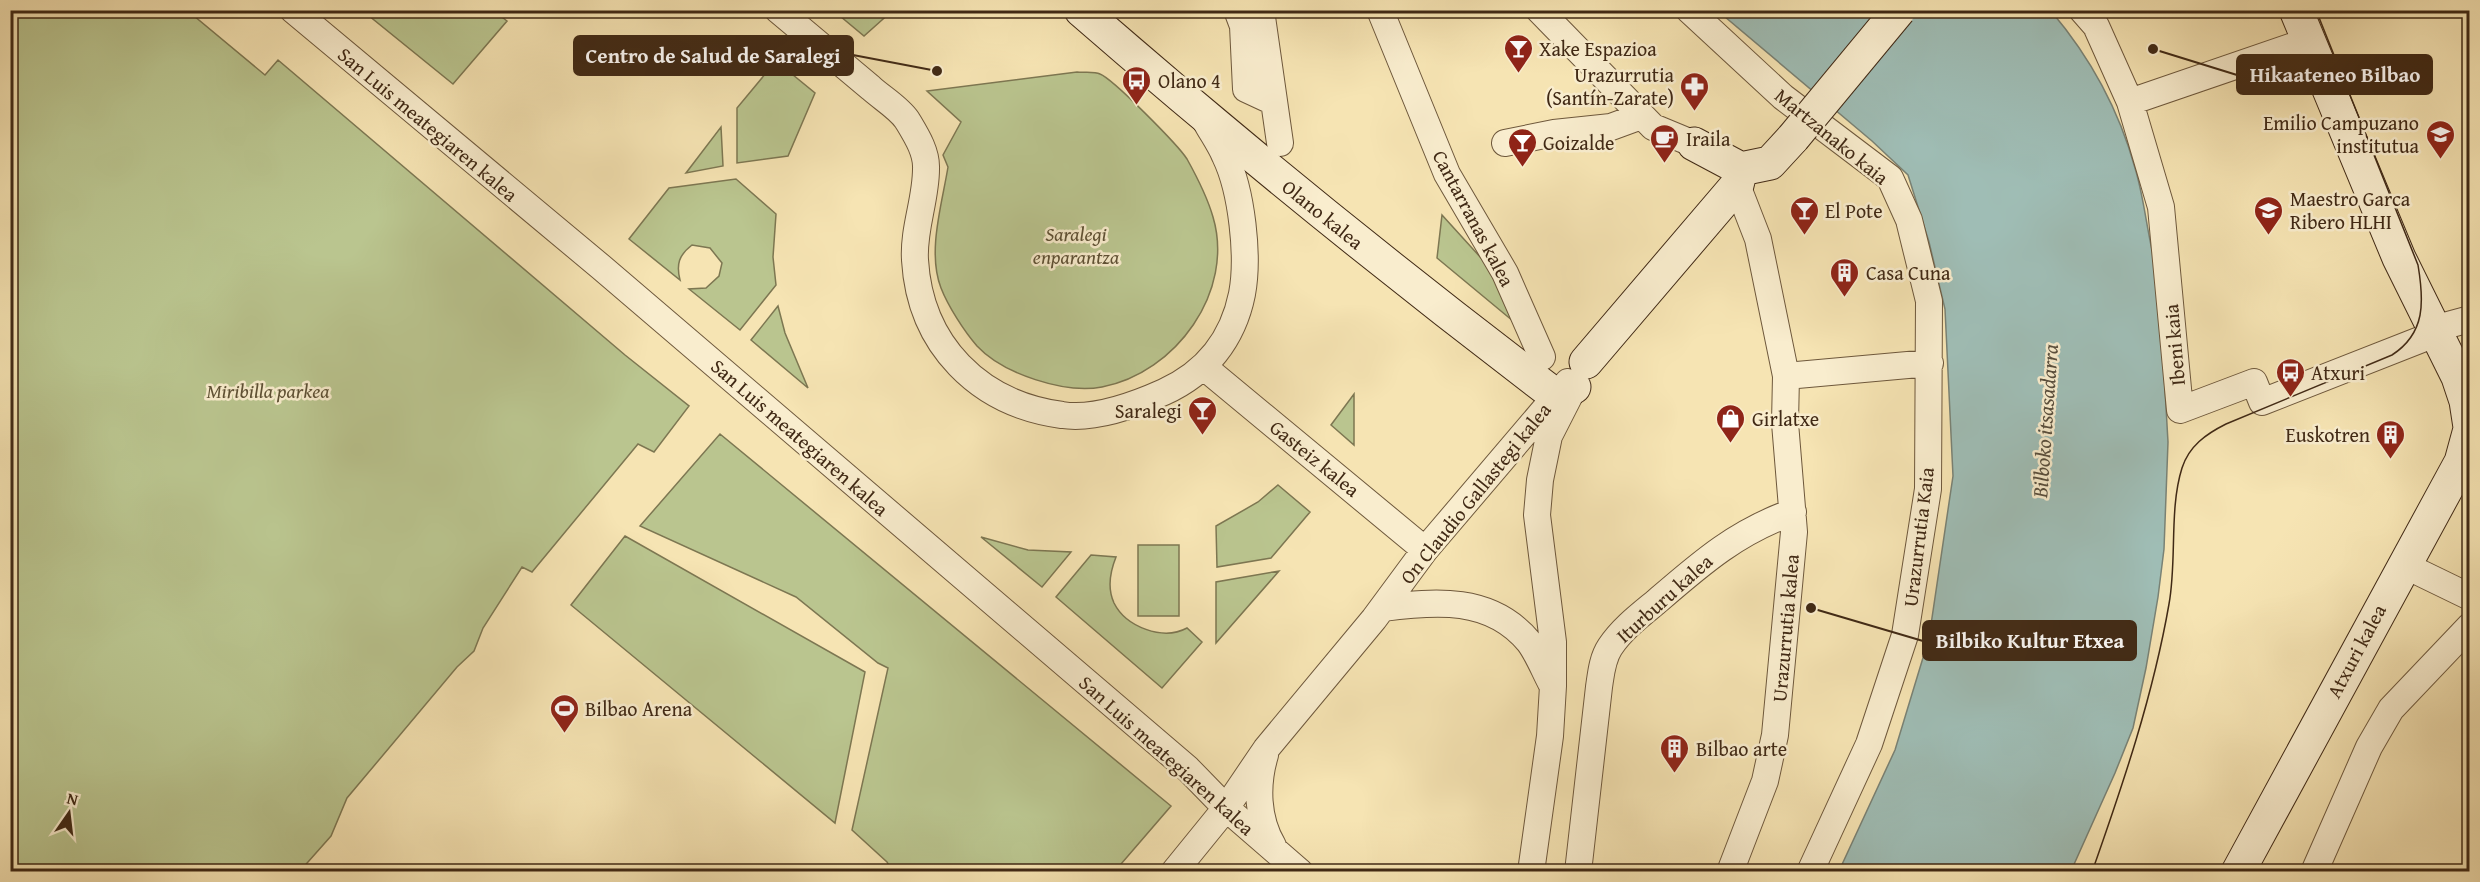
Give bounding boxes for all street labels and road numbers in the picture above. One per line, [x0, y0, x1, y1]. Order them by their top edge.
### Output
street label: San Luis meategiaren kalea [332, 40, 525, 208]
street label: Martzanako kaia [1769, 81, 1896, 191]
street label: Cantarranas kalea [1426, 145, 1522, 292]
street label: Olano kalea [1276, 172, 1370, 256]
street label: Ibeni kaia [2156, 302, 2192, 387]
street label: San Luis meategiaren kalea [705, 352, 896, 523]
street label: On Claudio Gallastegi kalea [1393, 396, 1558, 590]
street label: Gasteiz kalea [1264, 413, 1367, 504]
street label: Urazurrutia Kaia [1895, 465, 1941, 608]
street label: Iturburu kalea [1609, 546, 1719, 649]
street label: Urazurrutia kalea [1764, 552, 1806, 703]
street label: Atxuri kalea [2319, 598, 2393, 703]
street label: San Luis meategiaren kalea [1073, 668, 1261, 842]

